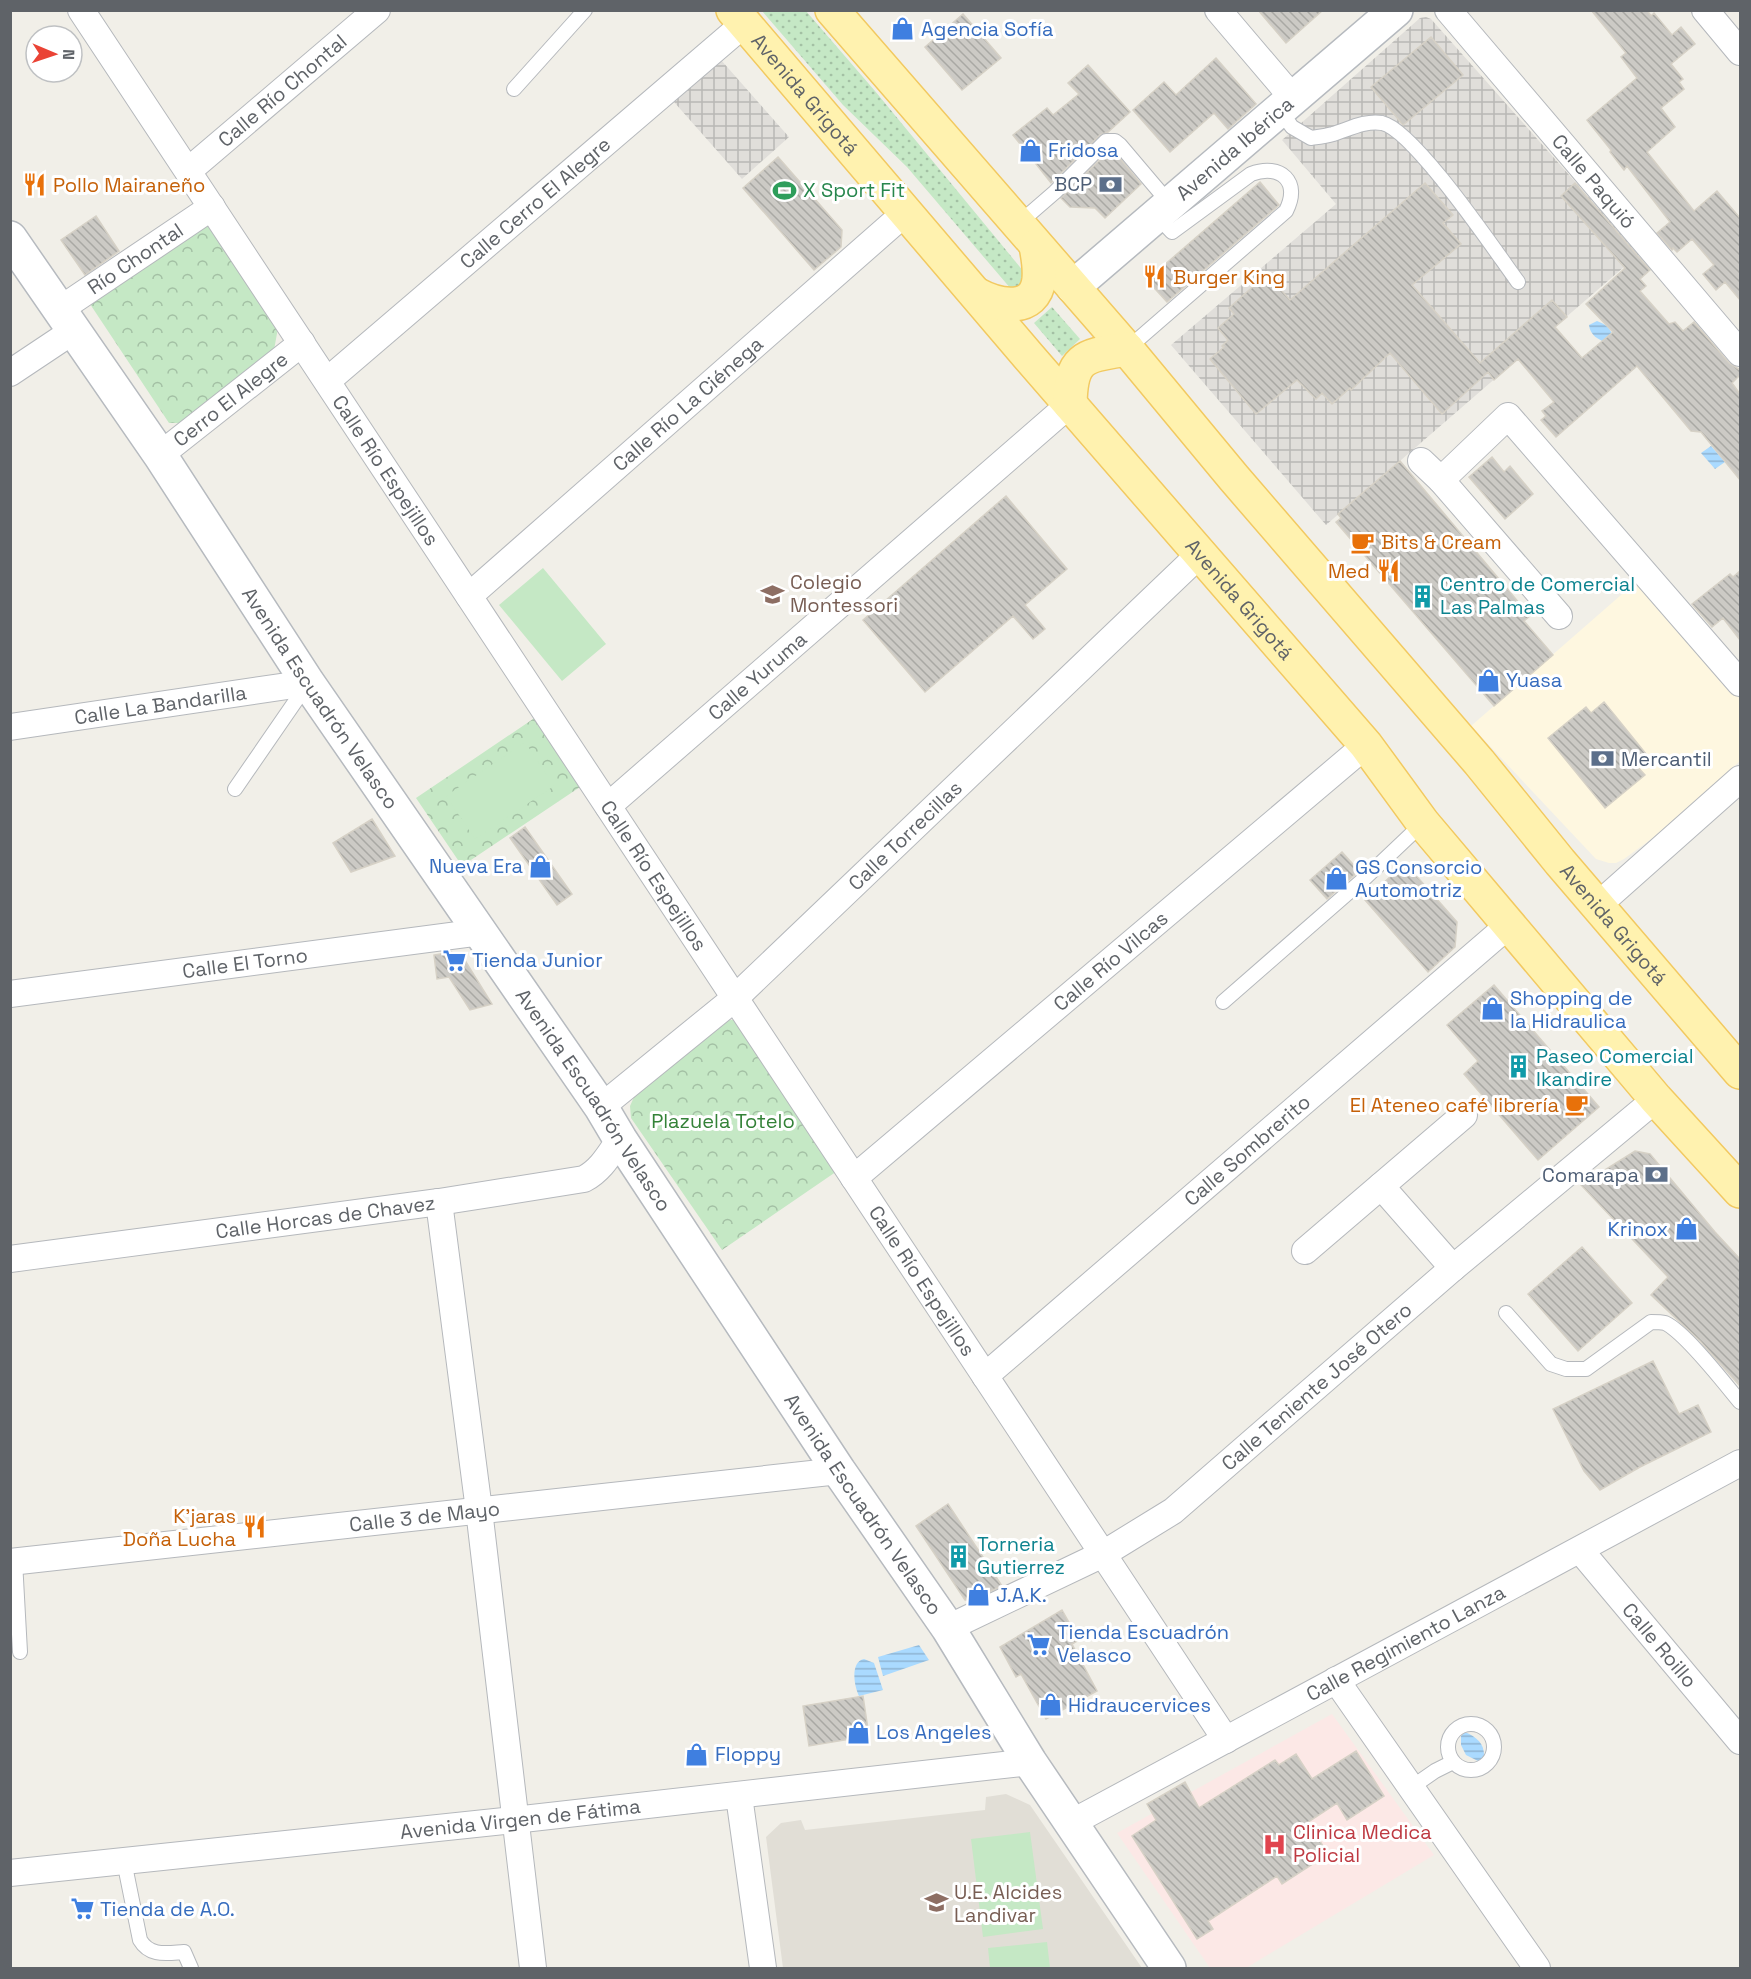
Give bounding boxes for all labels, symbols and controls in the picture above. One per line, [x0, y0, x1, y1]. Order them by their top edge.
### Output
shop icon: Agencia Sofía [890, 16, 916, 42]
place label: Agencia Sofía [921, 16, 1054, 42]
north arrow [24, 24, 84, 84]
street label: Calle Río Chontal [213, 28, 352, 153]
street label: Avenida Grigotá [746, 28, 864, 161]
text: N [58, 49, 79, 60]
street label: Avenida Ibérica [1171, 91, 1299, 206]
street label: Calle Paquió [1546, 129, 1642, 234]
street label: Calle Cerro El Alegre [454, 131, 616, 275]
shop icon: Fridosa [1017, 137, 1043, 163]
place label: Fridosa [1048, 137, 1118, 163]
place label: BCP [1054, 171, 1092, 197]
bank icon: BCP [1097, 171, 1123, 197]
restaurant icon: Pollo Mairaneño [22, 172, 48, 198]
place label: Pollo Mairaneño [53, 172, 205, 198]
sports icon: X Sport Fit [772, 177, 798, 203]
place label: X Sport Fit [803, 177, 905, 203]
street label: Río Chontal [82, 217, 188, 300]
restaurant icon: Burger King [1142, 264, 1168, 290]
place label: Burger King [1173, 264, 1285, 290]
street label: Calle Río La Ciénega [607, 331, 768, 477]
street label: Cerro El Alegre [168, 346, 293, 453]
street label: Calle Río Espejillos [326, 390, 445, 551]
cafe icon: Bits & Cream [1350, 529, 1376, 555]
place label: Bits & Cream [1381, 529, 1502, 555]
street label: Avenida Grigotá [1180, 533, 1299, 665]
place label: Med [1328, 558, 1370, 584]
restaurant icon: Med [1375, 558, 1401, 584]
place label: Colegio Montessori [790, 569, 898, 618]
place label: Centro de Comercial Las Palmas [1440, 571, 1635, 620]
school or university icon: Colegio Montessori [759, 581, 785, 607]
street label: Avenida Escuadrón Velasco [236, 582, 404, 814]
building icon: Centro de Comercial Las Palmas [1409, 583, 1435, 609]
street label: Calle Yuruma [703, 626, 812, 726]
shop icon: Yuasa [1475, 667, 1501, 693]
place label: Yuasa [1506, 667, 1562, 693]
street label: Calle La Bandarilla [72, 679, 248, 730]
bank icon: Mercantil [1590, 746, 1616, 772]
place label: Mercantil [1621, 746, 1712, 772]
street label: Calle Torrecillas [843, 775, 968, 896]
street label: Calle Río Espejillos [595, 795, 713, 956]
place label: Nueva Era [429, 853, 523, 879]
shop icon: Nueva Era [528, 853, 554, 879]
place label: GS Consorcio Automotriz [1355, 854, 1482, 903]
street label: Avenida Grigotá [1554, 858, 1673, 991]
shop icon: GS Consorcio Automotriz [1324, 865, 1350, 891]
street label: Calle Río Vilcas [1048, 905, 1173, 1017]
street label: Calle El Torno [181, 942, 309, 984]
supermarket icon: Tienda Junior [441, 947, 467, 973]
place label: Tienda Junior [472, 947, 603, 973]
street label: Avenida Escuadrón Velasco [510, 983, 677, 1216]
place label: Shopping de la Hidraulica [1510, 985, 1633, 1034]
shop icon: Shopping de la Hidraulica [1479, 996, 1505, 1022]
place label: Paseo Comercial Ikandire [1536, 1043, 1694, 1092]
building icon: Paseo Comercial Ikandire [1505, 1054, 1531, 1080]
street label: Calle Sombrerito [1179, 1089, 1316, 1212]
place label: El Ateneo café librería [1350, 1092, 1559, 1118]
cafe icon: El Ateneo café librería [1564, 1092, 1590, 1118]
park label: Plazuela Totelo [651, 1108, 795, 1134]
place label: Comarapa [1542, 1162, 1639, 1188]
bank icon: Comarapa [1644, 1162, 1670, 1188]
street label: Calle Horcas de Chavez [214, 1190, 437, 1245]
street label: Calle Río Espejillos [863, 1201, 981, 1361]
place label: Krinox [1608, 1216, 1668, 1242]
shop icon: Krinox [1673, 1216, 1699, 1242]
street label: Calle Teniente José Otero [1216, 1297, 1417, 1476]
street label: Avenida Escuadrón Velasco [778, 1388, 948, 1620]
street label: Calle 3 de Mayo [348, 1495, 501, 1538]
place label: K'jaras Doña Lucha [123, 1503, 236, 1552]
restaurant icon: K'jaras Doña Lucha [241, 1514, 267, 1540]
place label: Torneria Gutierrez [977, 1531, 1065, 1580]
building icon: Torneria Gutierrez [946, 1543, 972, 1569]
street label: Calle Regimiento Lanza [1302, 1579, 1510, 1707]
shop icon: J.A.K. [965, 1582, 991, 1608]
place label: J.A.K. [996, 1582, 1047, 1608]
street label: Calle Roillo [1617, 1597, 1703, 1693]
place label: Tienda Escuadrón Velasco [1057, 1619, 1229, 1668]
supermarket icon: Tienda Escuadrón Velasco [1026, 1631, 1052, 1657]
shop icon: Hidraucervices [1037, 1692, 1063, 1718]
place label: Hidraucervices [1068, 1692, 1211, 1718]
shop icon: Los Angeles [845, 1719, 871, 1745]
place label: Los Angeles [876, 1719, 991, 1745]
shop icon: Floppy [684, 1741, 710, 1767]
place label: Floppy [715, 1741, 781, 1767]
street label: Avenida Virgen de Fátima [399, 1793, 642, 1845]
place label: Clinica Medica Policial [1293, 1819, 1432, 1868]
hospital icon: Clinica Medica Policial [1262, 1831, 1288, 1857]
place label: U.E. Alcides Landivar [954, 1879, 1062, 1928]
school or university icon: U.E. Alcides Landivar [923, 1890, 949, 1916]
supermarket icon: Tienda de A.O. [69, 1896, 95, 1922]
place label: Tienda de A.O. [100, 1896, 235, 1922]

